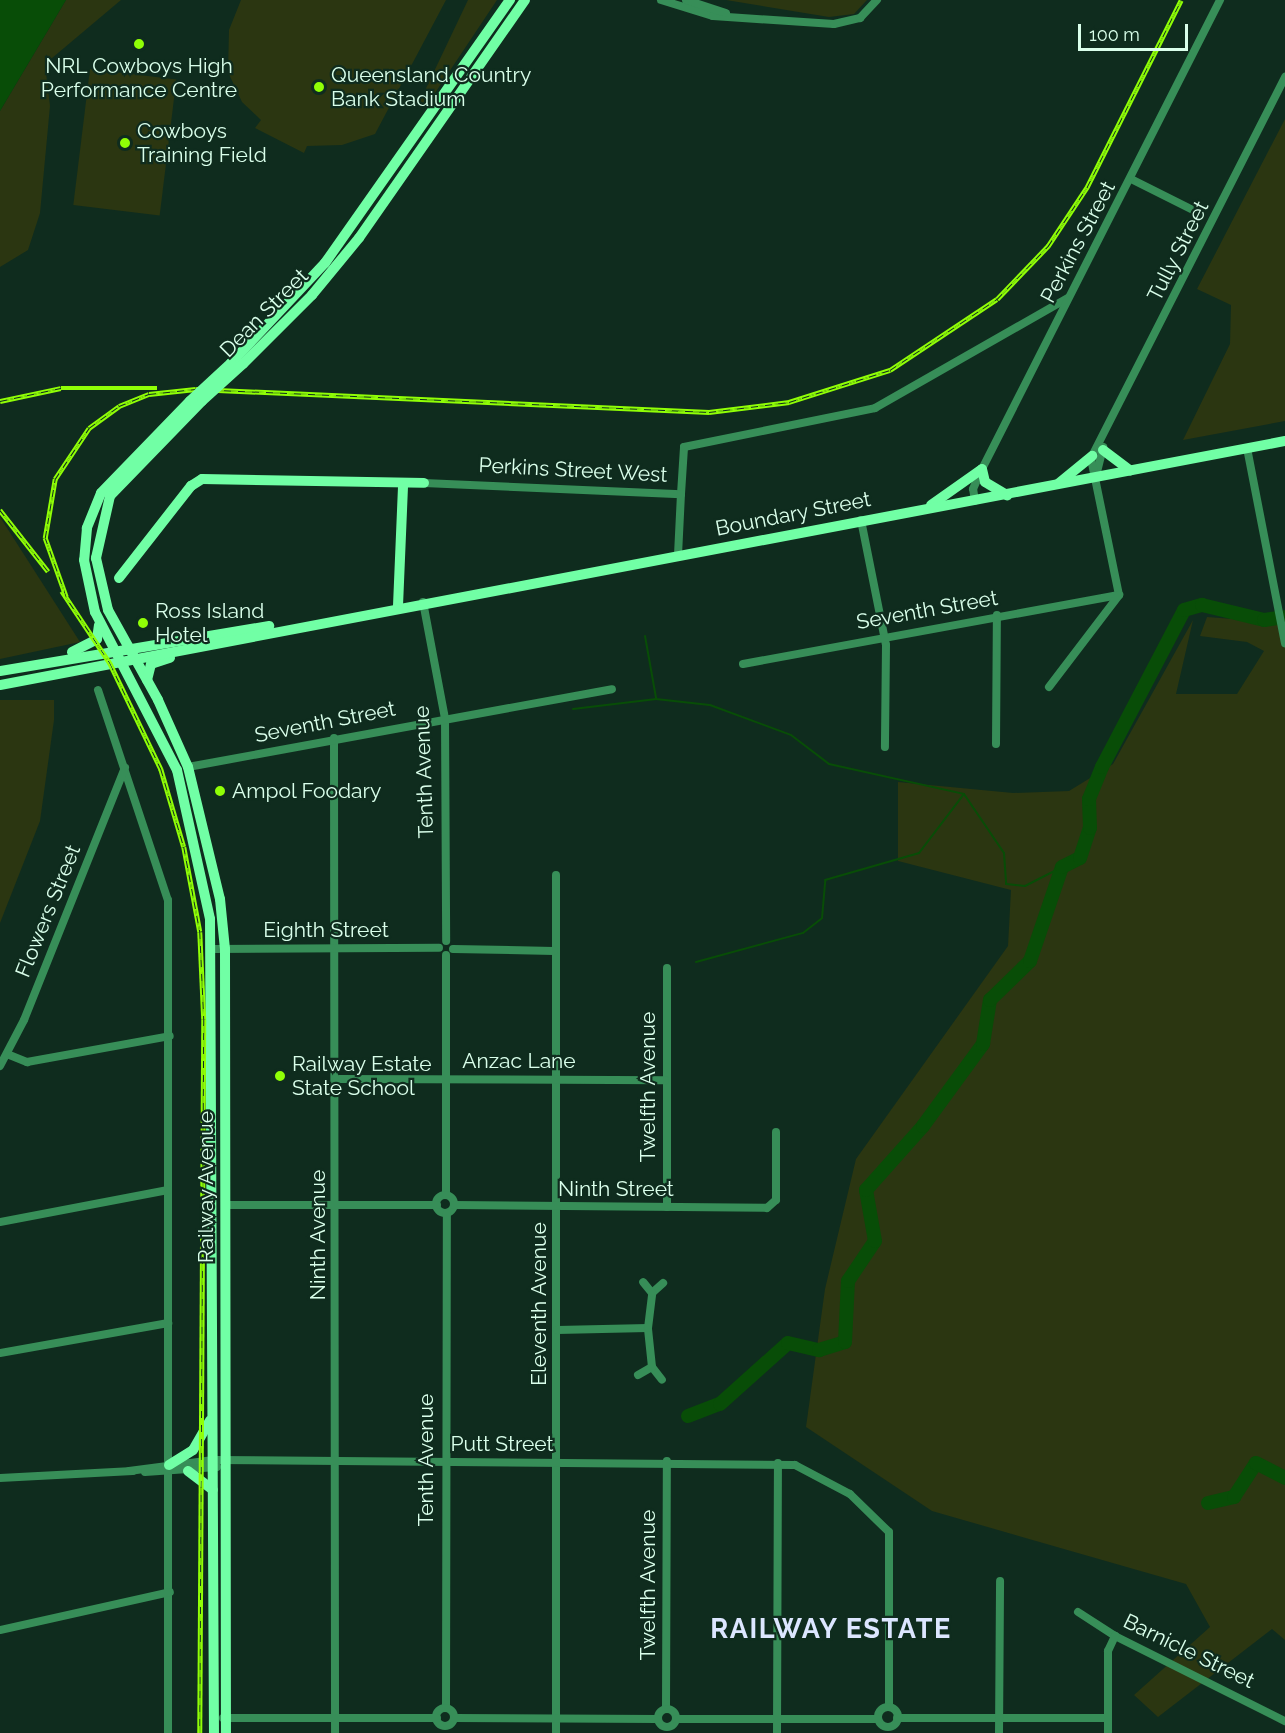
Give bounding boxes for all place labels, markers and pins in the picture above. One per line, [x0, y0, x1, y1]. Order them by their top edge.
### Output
marker: NRL Cowboys High Performance Centre [132, 37, 146, 51]
place label: NRL Cowboys High Performance Centre [41, 53, 237, 103]
place label: Queensland Country Bank Stadium [331, 62, 531, 112]
marker: Queensland Country Bank Stadium [312, 80, 326, 94]
place label: Cowboys Training Field [137, 118, 267, 168]
marker: Cowboys Training Field [118, 136, 132, 150]
place label: Ross Island Hotel [155, 598, 264, 648]
marker: Ross Island Hotel [136, 616, 150, 630]
place label: Ampol Foodary [232, 778, 382, 804]
marker: Ampol Foodary [213, 784, 227, 798]
place label: Railway Estate State School [292, 1051, 432, 1101]
marker: Railway Estate State School [273, 1069, 287, 1083]

